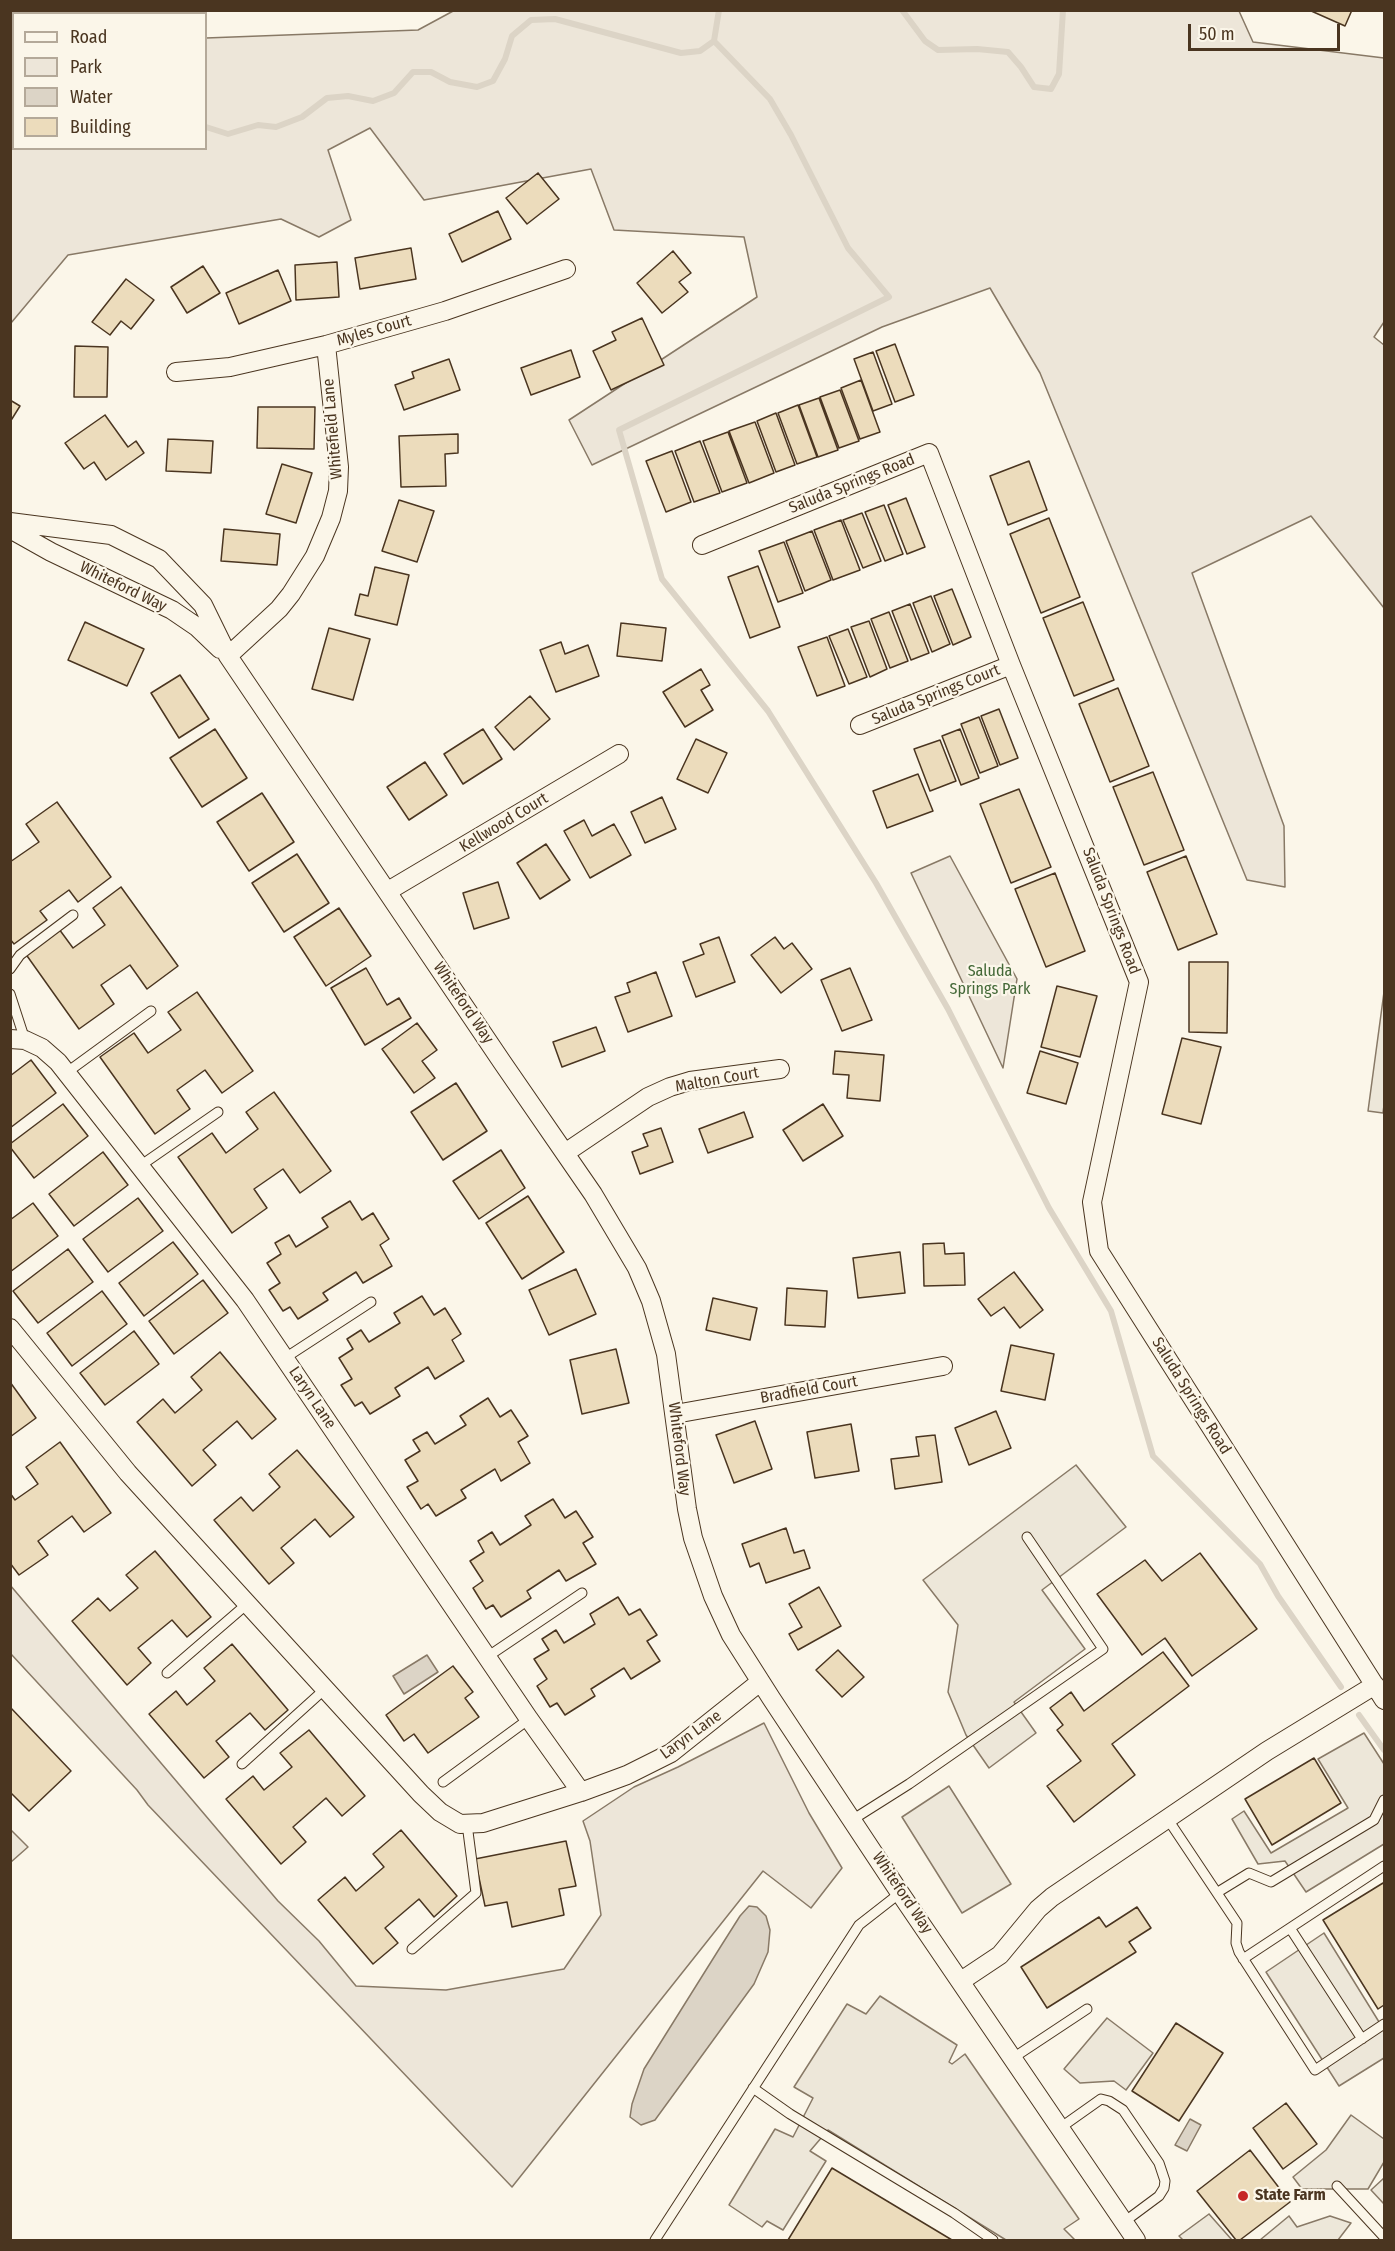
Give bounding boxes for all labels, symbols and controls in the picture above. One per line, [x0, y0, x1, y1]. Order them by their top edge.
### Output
legend [12, 12, 207, 150]
scale bar [1191, 12, 1342, 50]
text: 50 m [1199, 23, 1235, 45]
text: Road [70, 26, 107, 48]
text: Park [70, 56, 102, 78]
text: Water [70, 86, 113, 108]
text: Building [70, 116, 131, 138]
street label: Myles Court [335, 311, 413, 351]
street label: Whitefield Lane [319, 378, 347, 480]
street label: Saluda Springs Road [786, 450, 918, 518]
street label: Whiteford Way [76, 558, 170, 616]
street label: Saluda Springs Court [869, 661, 1003, 729]
street label: Kellwood Court [456, 789, 552, 857]
street label: Saluda Springs Road [1078, 845, 1144, 977]
street label: Whiteford Way [429, 959, 497, 1047]
park label: Saluda Springs Park [950, 962, 1030, 1000]
street label: Malton Court [674, 1063, 760, 1097]
street label: Saluda Springs Road [1147, 1334, 1235, 1458]
street label: Laryn Lane [284, 1363, 340, 1433]
street label: Bradfield Court [759, 1372, 859, 1408]
street label: Whiteford Way [664, 1401, 694, 1497]
street label: Laryn Lane [657, 1706, 725, 1764]
street label: Whiteford Way [868, 1849, 936, 1937]
place label: State Farm [1255, 2186, 1326, 2206]
marker: State Farm [1236, 2189, 1250, 2203]

